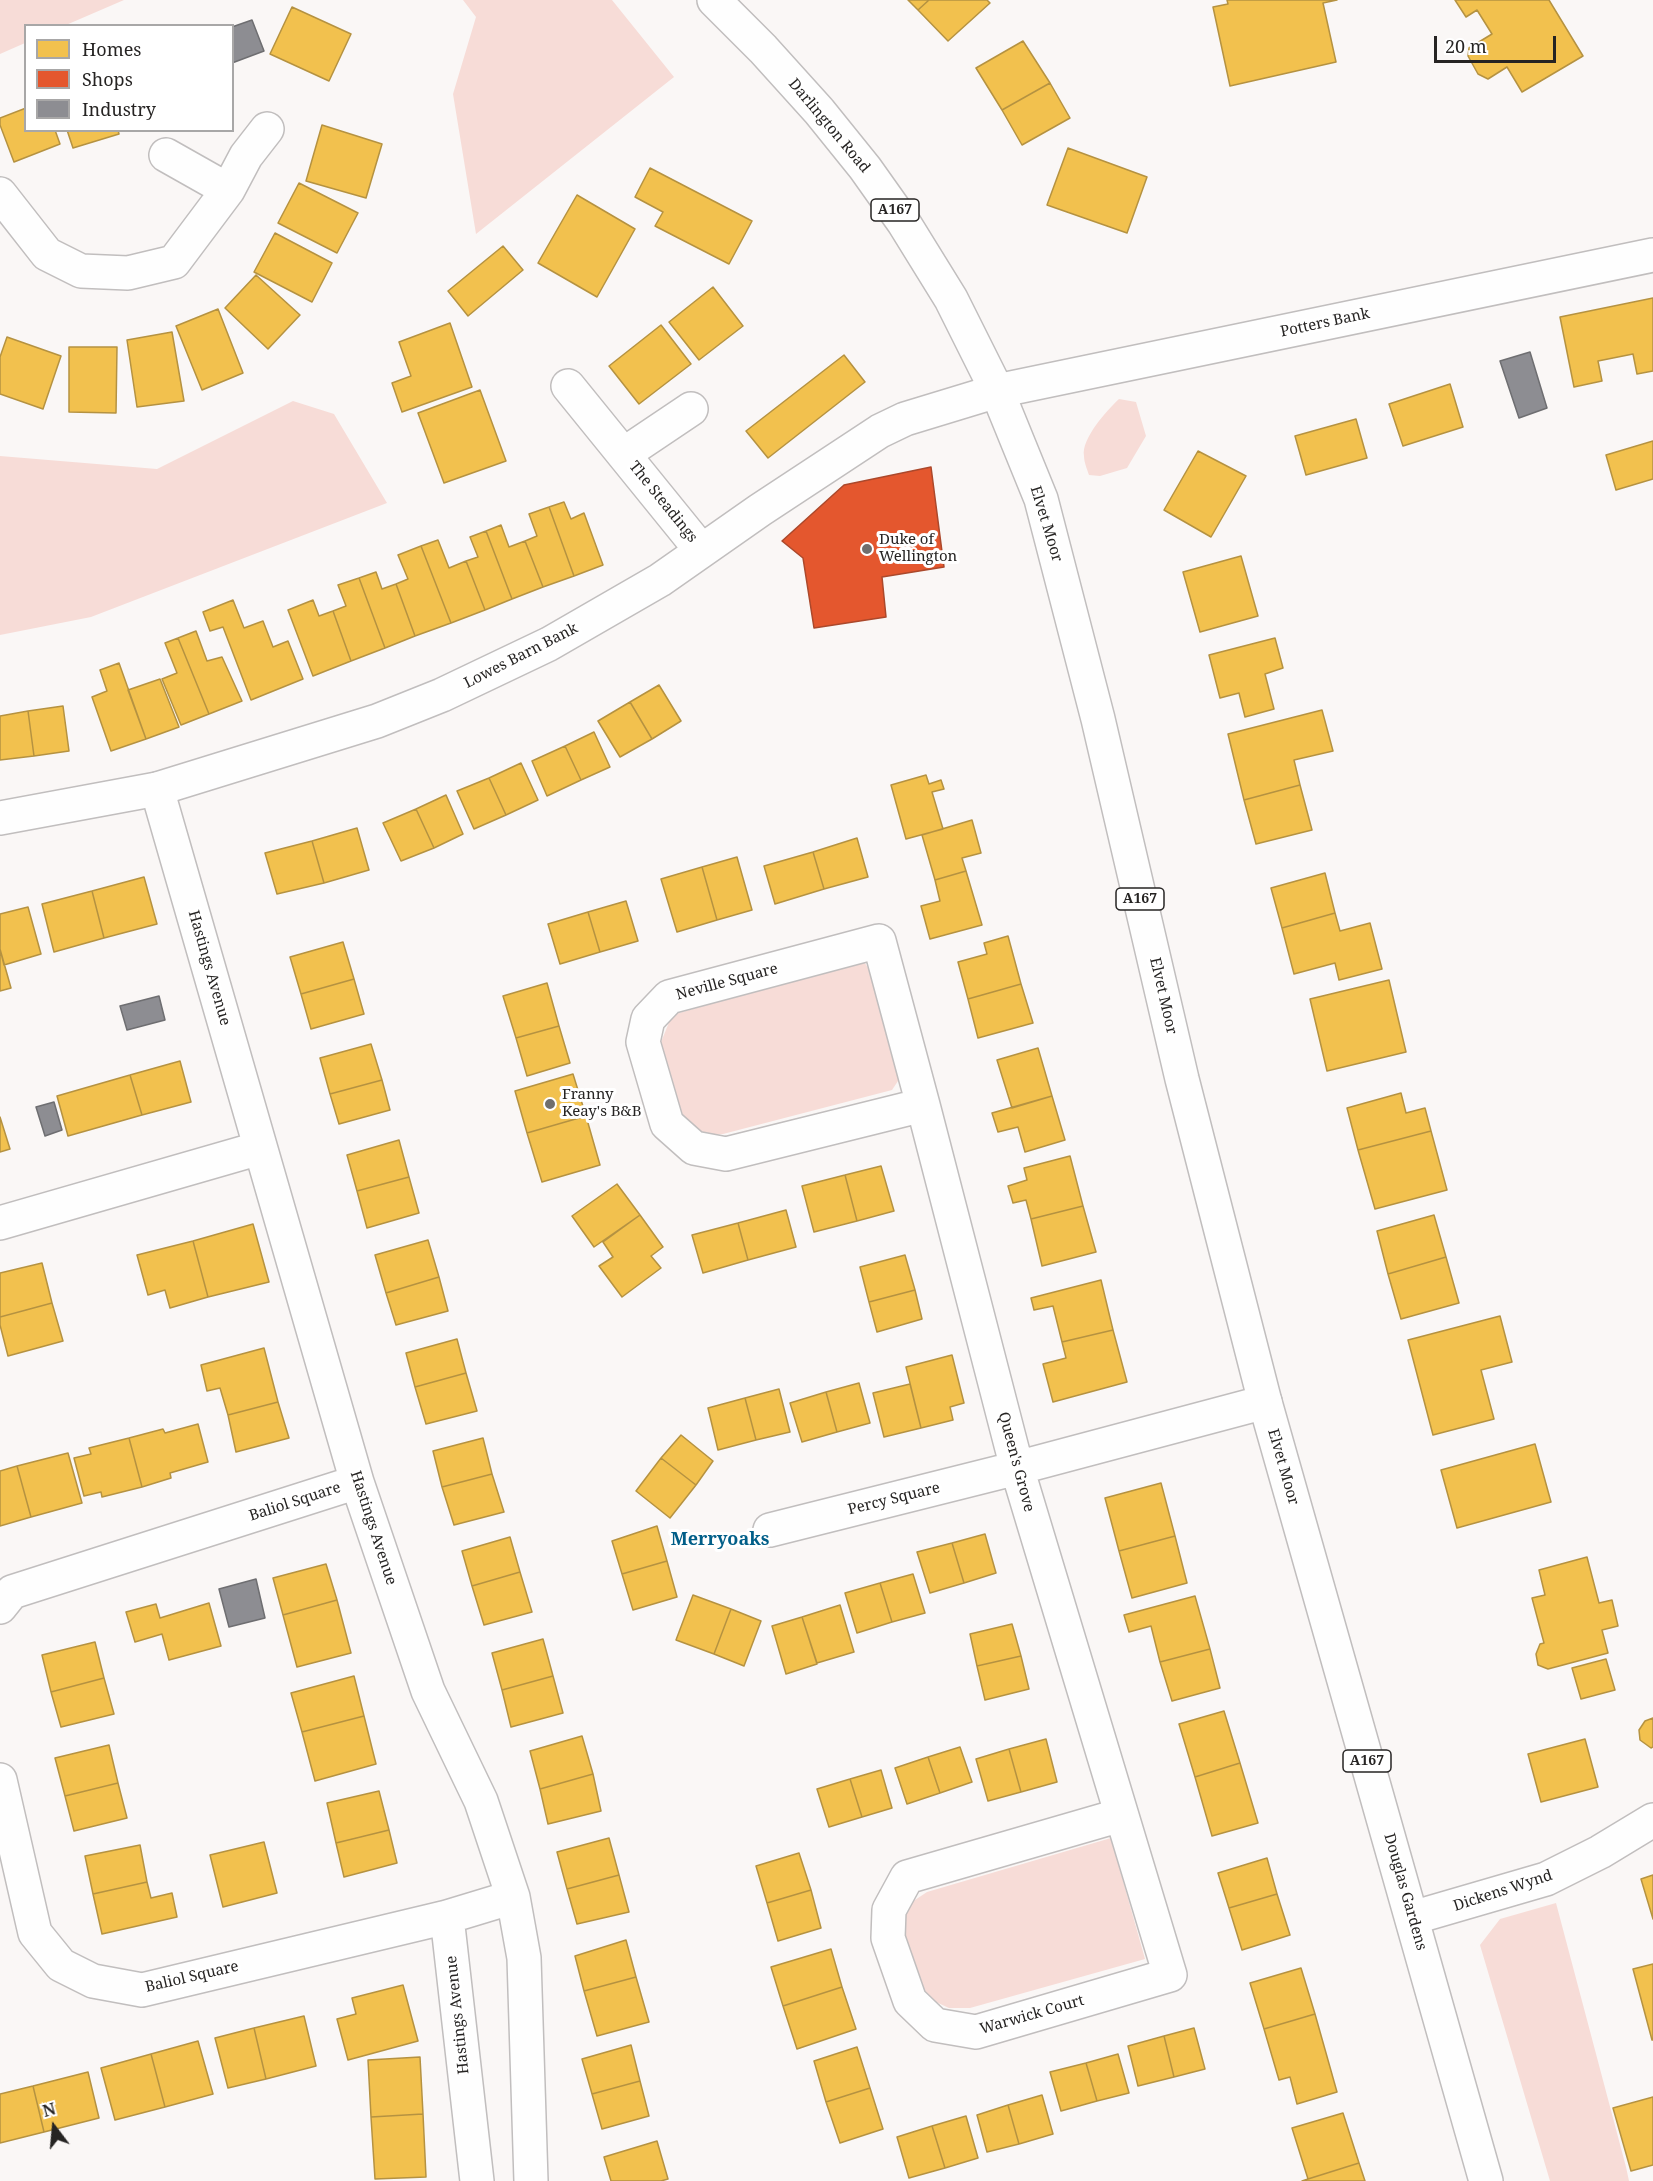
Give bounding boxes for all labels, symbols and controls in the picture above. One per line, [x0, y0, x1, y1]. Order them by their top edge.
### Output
legend [24, 24, 234, 132]
scale bar [1437, 24, 1558, 62]
text: 20 m [1445, 34, 1487, 58]
text: Homes [82, 37, 141, 61]
text: Shops [82, 67, 133, 91]
street label: Darlington Road [784, 75, 874, 177]
text: Industry [82, 97, 156, 121]
road number: A167 [871, 199, 919, 221]
street label: Potters Bank [1279, 305, 1371, 341]
street label: The Steadings [625, 458, 701, 546]
street label: Elvet Moor [1026, 484, 1066, 564]
place label: Duke of Wellington [879, 531, 957, 566]
marker: Duke of Wellington [860, 542, 874, 556]
street label: Lowes Barn Bank [461, 620, 581, 692]
road number: A167 [1116, 888, 1164, 910]
street label: Hastings Avenue [184, 908, 234, 1028]
street label: Elvet Moor [1145, 956, 1181, 1036]
street label: Neville Square [674, 960, 780, 1004]
place label: Franny Keay's B&B [562, 1086, 642, 1121]
marker: Franny Keay's B&B [543, 1097, 557, 1111]
street label: Queen's Grove [994, 1410, 1038, 1514]
street label: Elvet Moor [1264, 1427, 1302, 1507]
street label: Hastings Avenue [346, 1469, 400, 1587]
street label: Baliol Square [247, 1479, 343, 1525]
street label: Percy Square [846, 1479, 942, 1519]
district label: Merryoaks [671, 1529, 769, 1551]
road number: A167 [1343, 1750, 1391, 1772]
street label: Douglas Gardens [1380, 1831, 1430, 1953]
street label: Dickens Wynd [1451, 1867, 1555, 1915]
street label: Hastings Avenue [443, 1955, 473, 2075]
street label: Baliol Square [144, 1958, 240, 1996]
street label: Warwick Court [978, 1992, 1086, 2038]
north arrow [24, 2097, 84, 2157]
text: N [40, 2097, 58, 2122]

